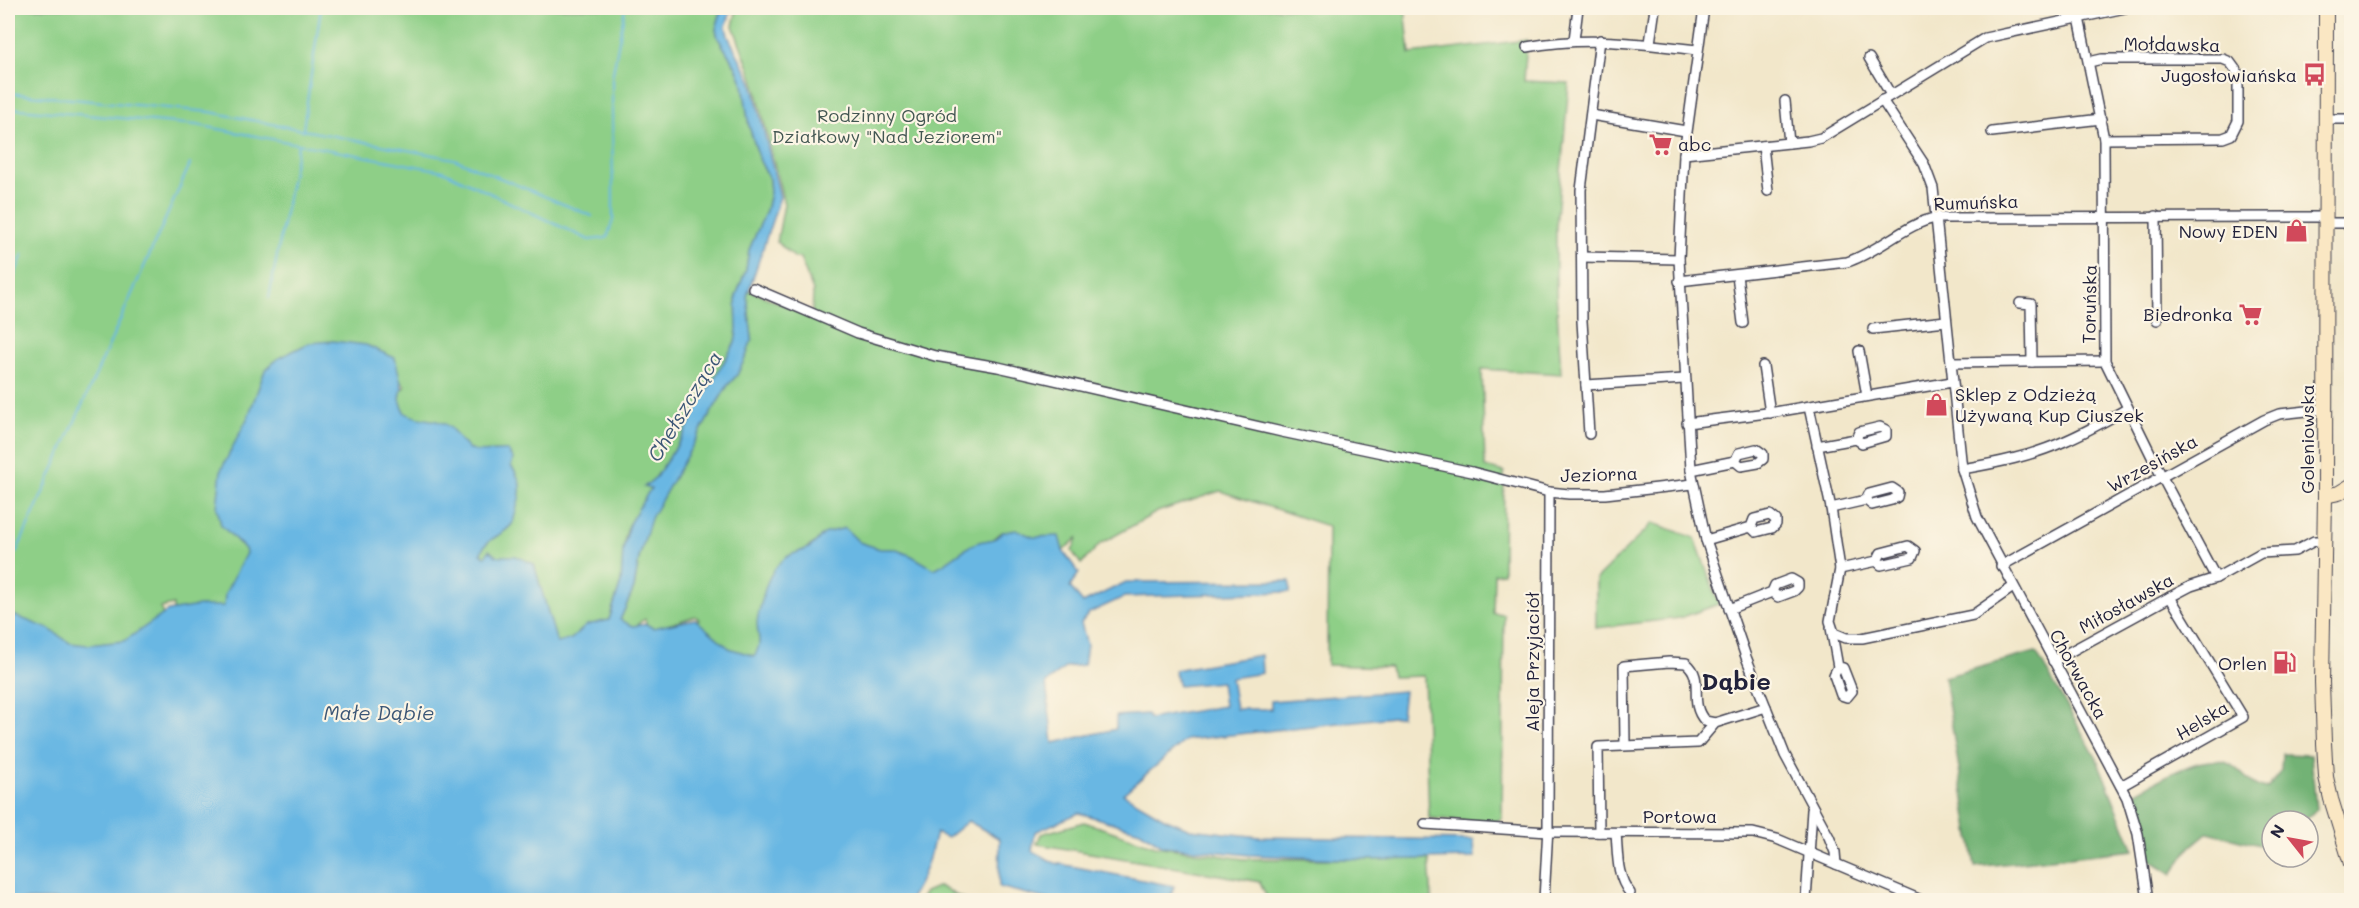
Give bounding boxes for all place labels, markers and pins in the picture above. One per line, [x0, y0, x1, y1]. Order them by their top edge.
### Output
bus stop icon: Jugosłowiańska [2302, 62, 2328, 88]
place label: Jugosłowiańska [2161, 63, 2297, 87]
supermarket icon: abc [1647, 131, 1673, 157]
place label: abc [1678, 132, 1711, 156]
shop icon: Nowy EDEN [2283, 218, 2309, 244]
place label: Nowy EDEN [2179, 219, 2278, 243]
supermarket icon: Biedronka [2238, 301, 2264, 327]
place label: Biedronka [2143, 302, 2233, 326]
place label: Sklep z Odzieżą Używaną Kup Ciuszek [1955, 382, 2144, 427]
shop icon: Sklep z Odzieżą Używaną Kup Ciuszek [1924, 391, 1950, 417]
fuel station icon: Orlen [2272, 650, 2298, 676]
place label: Orlen [2218, 651, 2267, 675]

